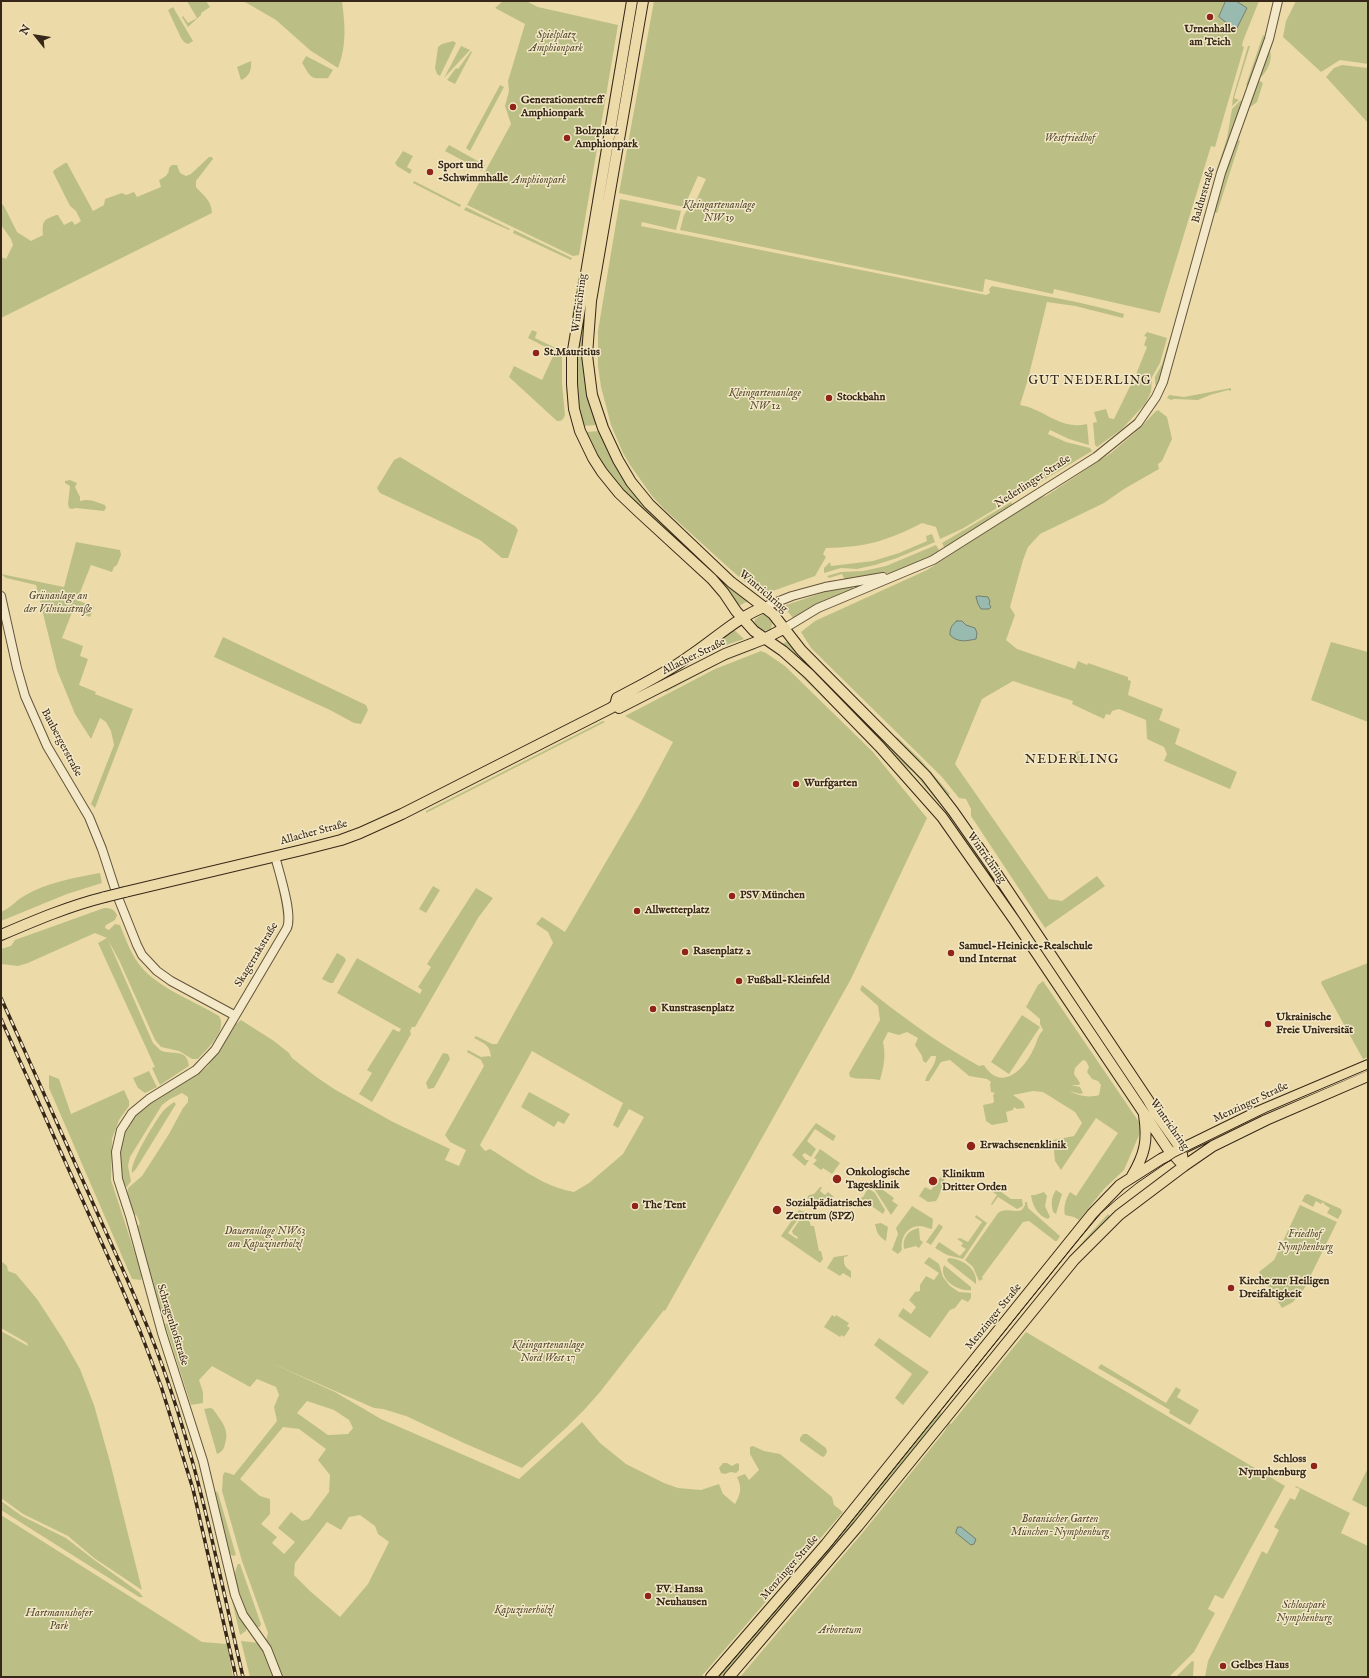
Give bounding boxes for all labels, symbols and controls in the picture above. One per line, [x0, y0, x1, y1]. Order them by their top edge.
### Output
marker: Urnenhalle am Teich [1205, 12, 1215, 22]
north arrow [16, 16, 56, 56]
text: N [17, 22, 34, 38]
place label: Urnenhalle am Teich [1184, 23, 1236, 49]
park label: Spielplatz Amphionpark [529, 29, 583, 55]
place label: Generationentreff Amphionpark [521, 94, 603, 120]
marker: Generationentreff Amphionpark [508, 102, 518, 112]
place label: Bolzplatz Amphionpark [575, 125, 638, 151]
park label: Westfriedhof [1045, 132, 1095, 146]
marker: Bolzplatz Amphionpark [562, 133, 572, 143]
place label: Sport und -Schwimmhalle [438, 159, 508, 185]
street label: Baldurstraße [1190, 165, 1218, 225]
marker: Sport und -Schwimmhalle [425, 167, 435, 177]
park label: Amphionpark [512, 174, 566, 188]
park label: Kleingartenanlage NW 19 [683, 199, 755, 225]
street label: Wintrichring [570, 273, 590, 333]
place label: St.Mauritius [544, 346, 600, 360]
marker: St.Mauritius [531, 348, 541, 358]
district label: GUT NEDERLING [1028, 375, 1152, 389]
park label: Kleingartenanlage NW 12 [729, 387, 801, 413]
place label: Stockbahn [837, 391, 885, 405]
marker: Stockbahn [824, 393, 834, 403]
street label: Nederlinger Straße [993, 453, 1073, 511]
street label: Wintrichring [736, 568, 790, 616]
park label: Grünanlage an der Vilniusstraße [24, 590, 92, 616]
street label: Allacher Straße [660, 636, 728, 678]
street label: Baubergerstraße [38, 707, 84, 779]
district label: NEDERLING [1025, 752, 1119, 768]
place label: Wurfgarten [804, 777, 857, 791]
marker: Wurfgarten [791, 779, 801, 789]
street label: Allacher Straße [279, 818, 349, 848]
street label: Wintrichring [964, 830, 1008, 886]
place label: PSV München [740, 889, 805, 903]
marker: PSV München [727, 891, 737, 901]
place label: Allwetterplatz [645, 904, 710, 918]
marker: Allwetterplatz [632, 906, 642, 916]
street label: Skagerrakstraße [232, 920, 282, 990]
place label: Samuel-Heinicke-Realschule und Internat [959, 940, 1093, 966]
place label: Rasenplatz 2 [693, 945, 751, 959]
marker: Rasenplatz 2 [680, 947, 690, 957]
marker: Samuel-Heinicke-Realschule und Internat [946, 948, 956, 958]
place label: Fußball-Kleinfeld [747, 974, 830, 988]
marker: Fußball-Kleinfeld [734, 976, 744, 986]
place label: Kunstrasenplatz [661, 1002, 734, 1016]
marker: Kunstrasenplatz [648, 1004, 658, 1014]
place label: Ukrainische Freie Universität [1276, 1011, 1353, 1037]
marker: Ukrainische Freie Universität [1263, 1019, 1273, 1029]
street label: Menzinger Straße [1211, 1080, 1291, 1126]
street label: Wintrichring [1147, 1097, 1191, 1153]
place label: Erwachsenenklinik [980, 1139, 1066, 1153]
marker: Erwachsenenklinik [965, 1140, 977, 1152]
place label: Onkologische Tagesklinik [846, 1166, 910, 1192]
place label: Klinikum Dritter Orden [942, 1168, 1007, 1194]
marker: Onkologische Tagesklinik [831, 1173, 843, 1185]
marker: Klinikum Dritter Orden [927, 1175, 939, 1187]
place label: Sozialpädiatrisches Zentrum (SPZ) [786, 1197, 872, 1223]
place label: The Tent [643, 1199, 686, 1213]
marker: The Tent [630, 1201, 640, 1211]
marker: Sozialpädiatrisches Zentrum (SPZ) [771, 1204, 783, 1216]
park label: Daueranlage NW63 am Kapuzinerhölzl [224, 1225, 306, 1251]
park label: Friedhof Nymphenburg [1277, 1228, 1333, 1254]
place label: Kirche zur Heiligen Dreifaltigkeit [1239, 1275, 1329, 1301]
street label: Menzinger Straße [963, 1281, 1025, 1353]
street label: Schragenhofstraße [153, 1283, 191, 1367]
marker: Kirche zur Heiligen Dreifaltigkeit [1226, 1283, 1236, 1293]
park label: Kleingartenanlage Nord West 17 [512, 1339, 584, 1365]
place label: Schloss Nymphenburg [1239, 1453, 1306, 1479]
marker: Schloss Nymphenburg [1309, 1461, 1319, 1471]
park label: Botanischer Garten München-Nymphenburg [1011, 1513, 1109, 1539]
street label: Menzinger Straße [758, 1533, 822, 1603]
place label: FV. Hansa Neuhausen [656, 1583, 707, 1609]
marker: FV. Hansa Neuhausen [643, 1591, 653, 1601]
park label: Schlosspark Nymphenburg [1276, 1599, 1332, 1625]
park label: Kapuzinerhölzl [494, 1604, 554, 1618]
park label: Hartmannshofer Park [26, 1607, 92, 1633]
park label: Arboretum [818, 1624, 862, 1638]
place label: Gelbes Haus [1231, 1659, 1289, 1673]
marker: Gelbes Haus [1218, 1661, 1228, 1671]

